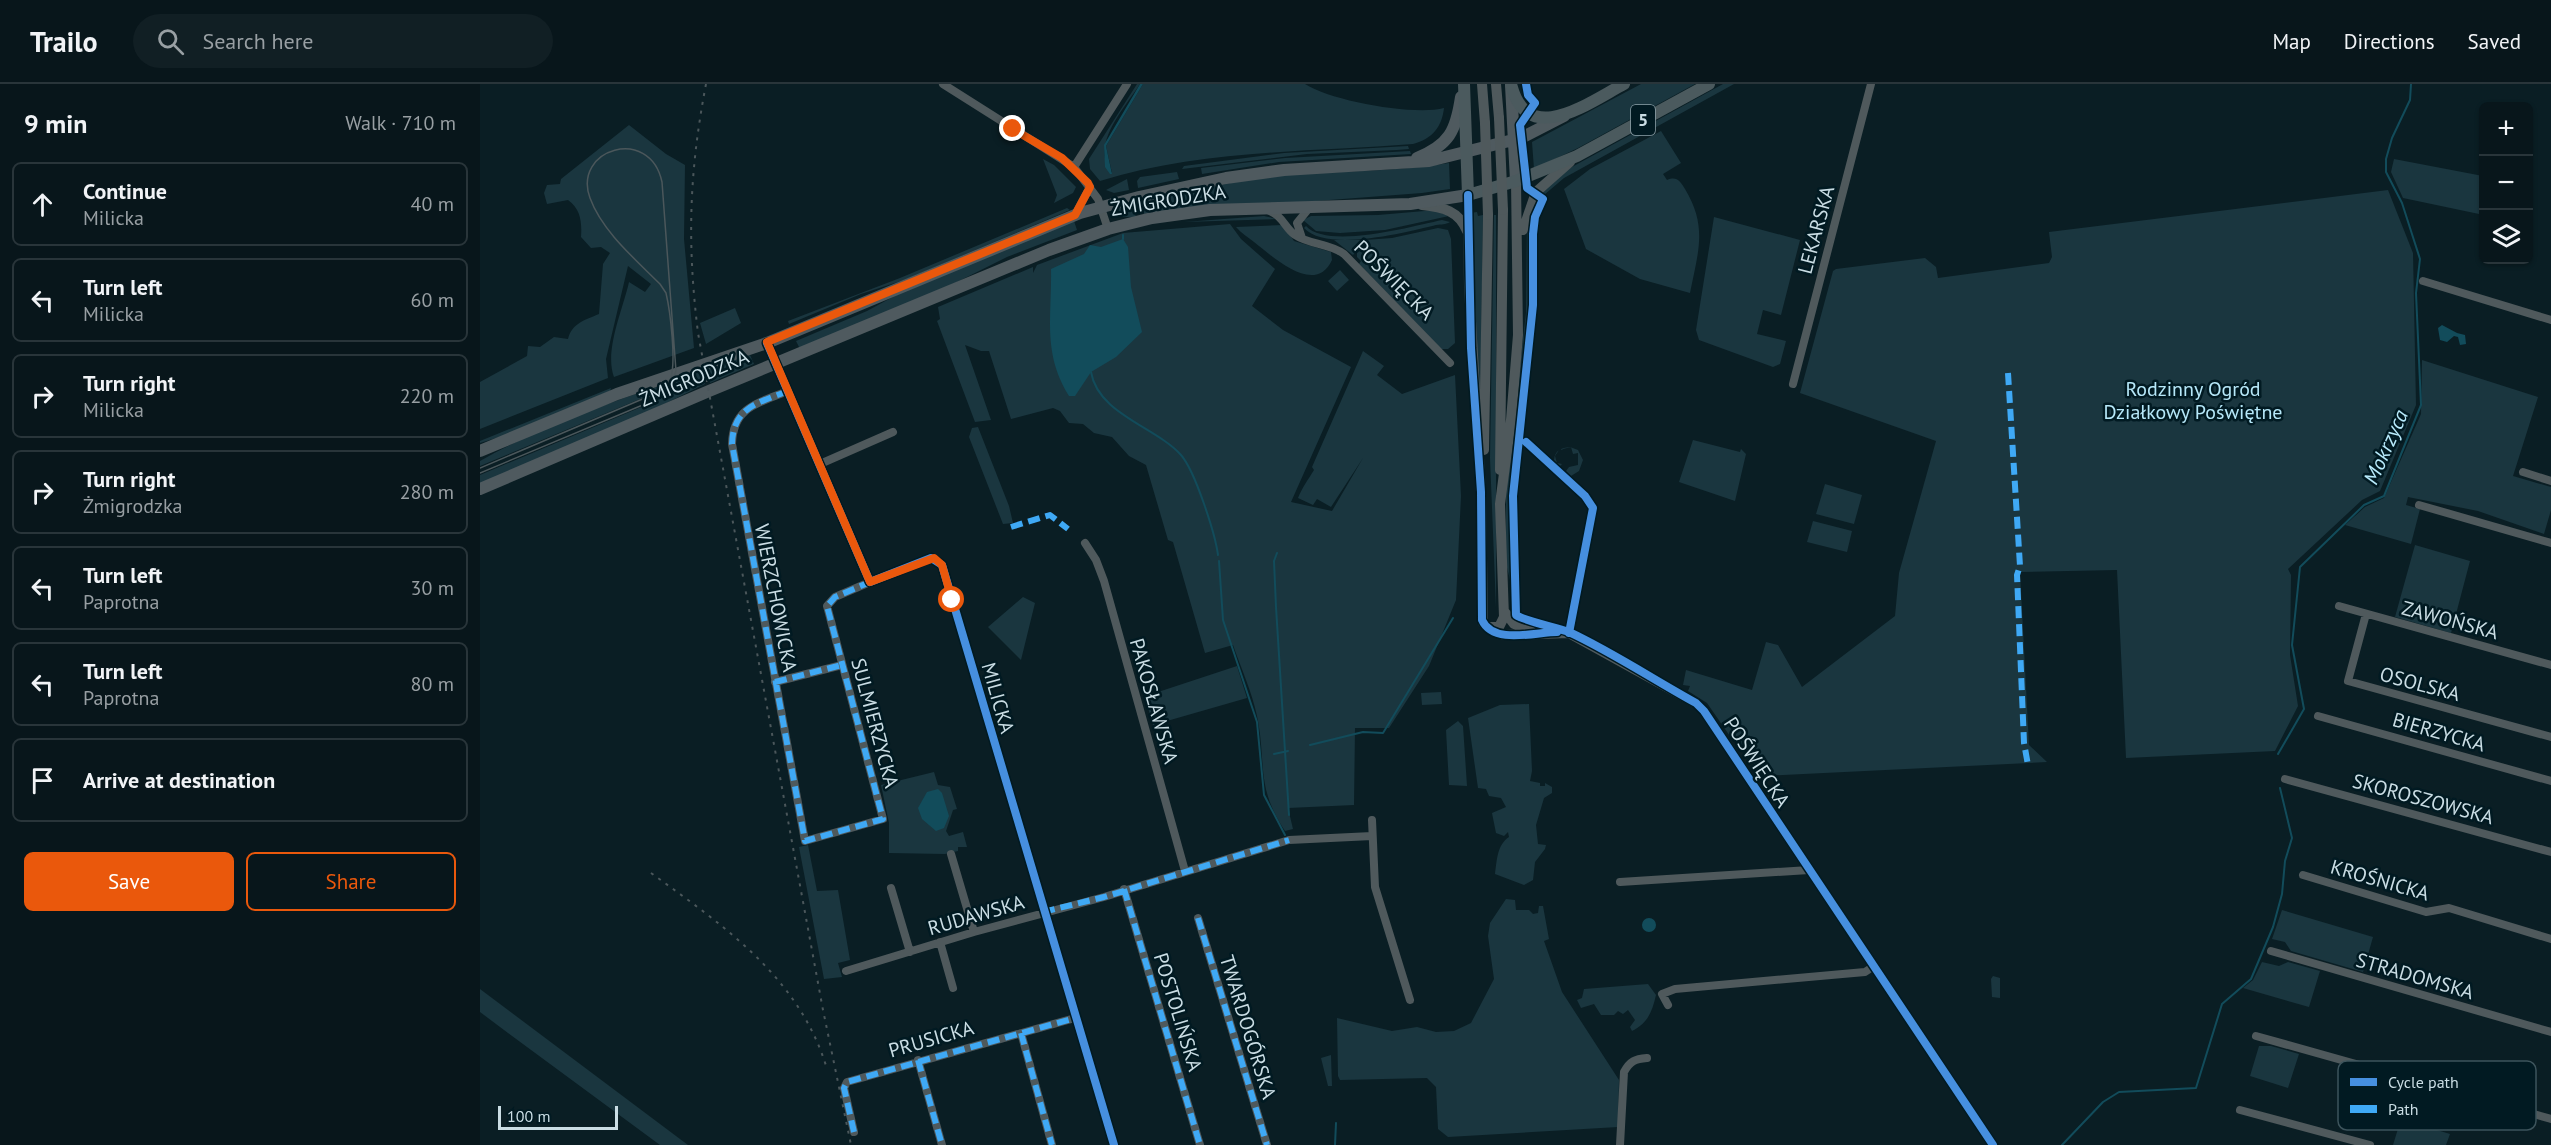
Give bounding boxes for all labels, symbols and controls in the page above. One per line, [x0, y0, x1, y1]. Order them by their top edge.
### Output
search box [133, 14, 553, 68]
text: Trailo [30, 23, 97, 60]
icon: search [154, 25, 187, 58]
text: Search here [202, 27, 313, 55]
text: Map [2272, 28, 2311, 55]
text: Directions [2344, 28, 2435, 55]
text: Saved [2468, 28, 2521, 55]
map controls [2479, 102, 2533, 264]
button: + [2479, 102, 2533, 156]
road number: 5 [1631, 105, 1655, 135]
text: 9 min [24, 107, 87, 140]
text: Walk · 710 m [345, 110, 456, 136]
route end [999, 115, 1025, 141]
button: − [2479, 156, 2533, 210]
text: Continue [83, 177, 167, 205]
street label: ŻMIGRODZKA [1109, 178, 1228, 222]
street label: LEKARSKA [1792, 183, 1840, 277]
icon: ahead [26, 188, 59, 221]
text: 40 m [411, 191, 454, 217]
text: Milicka [83, 205, 144, 231]
button: layers [2479, 210, 2533, 264]
street label: POŚWIĘCKA [1348, 234, 1440, 326]
text: Turn left [83, 273, 163, 301]
icon: left [26, 284, 59, 317]
text: 60 m [411, 287, 454, 313]
text: Milicka [83, 301, 144, 327]
street label: ŻMIGRODZKA [635, 343, 753, 413]
text: Turn right [83, 369, 175, 397]
park label: Rodzinny Ogród Działkowy Poświętne [2104, 376, 2282, 425]
icon: right [26, 380, 59, 413]
text: 220 m [400, 383, 454, 409]
text: Milicka [83, 397, 144, 423]
water label: Mokrzyca [2357, 405, 2414, 488]
text: Turn right [83, 465, 175, 493]
icon: right [26, 476, 59, 509]
text: 280 m [400, 479, 454, 505]
text: Żmigrodzka [83, 493, 183, 519]
street label: WIERZCHOWICKA [749, 522, 803, 674]
text: Turn left [83, 561, 163, 589]
icon: left [26, 572, 59, 605]
text: 30 m [411, 575, 454, 601]
route start [938, 586, 964, 612]
text: Paprotna [83, 589, 159, 615]
street label: ZAWOŃSKA [2399, 595, 2501, 645]
street label: PAKOSŁAWSKA [1124, 635, 1184, 767]
street label: SULMIERZYCKA [845, 655, 905, 791]
text: Turn left [83, 657, 163, 685]
street label: MILICKA [976, 660, 1021, 737]
street label: OSOLSKA [2377, 661, 2463, 707]
icon: left [26, 668, 59, 701]
text: 80 m [411, 671, 454, 697]
text: Paprotna [83, 685, 159, 711]
street label: BIERZYCKA [2390, 706, 2489, 758]
street label: POŚWIĘCKA [1718, 712, 1796, 813]
icon: arrive [26, 764, 59, 797]
text: Arrive at destination [83, 766, 275, 794]
street label: SKOROSZOWSKA [2350, 768, 2497, 830]
button: Save [24, 852, 234, 911]
button: Share [246, 852, 456, 911]
street label: KROŚNICKA [2328, 854, 2433, 907]
street label: RUDAWSKA [925, 889, 1028, 941]
street label: STRADOMSKA [2353, 947, 2477, 1005]
street label: POSTOLIŃSKA [1148, 950, 1208, 1075]
street label: TWARDOGÓRSKA [1214, 952, 1282, 1102]
street label: PRUSICKA [885, 1014, 977, 1064]
legend [2338, 1061, 2536, 1130]
text: Cycle path [2388, 1072, 2459, 1092]
text: Path [2388, 1099, 2419, 1119]
scale bar [498, 1103, 618, 1130]
text: 100 m [507, 1106, 550, 1126]

